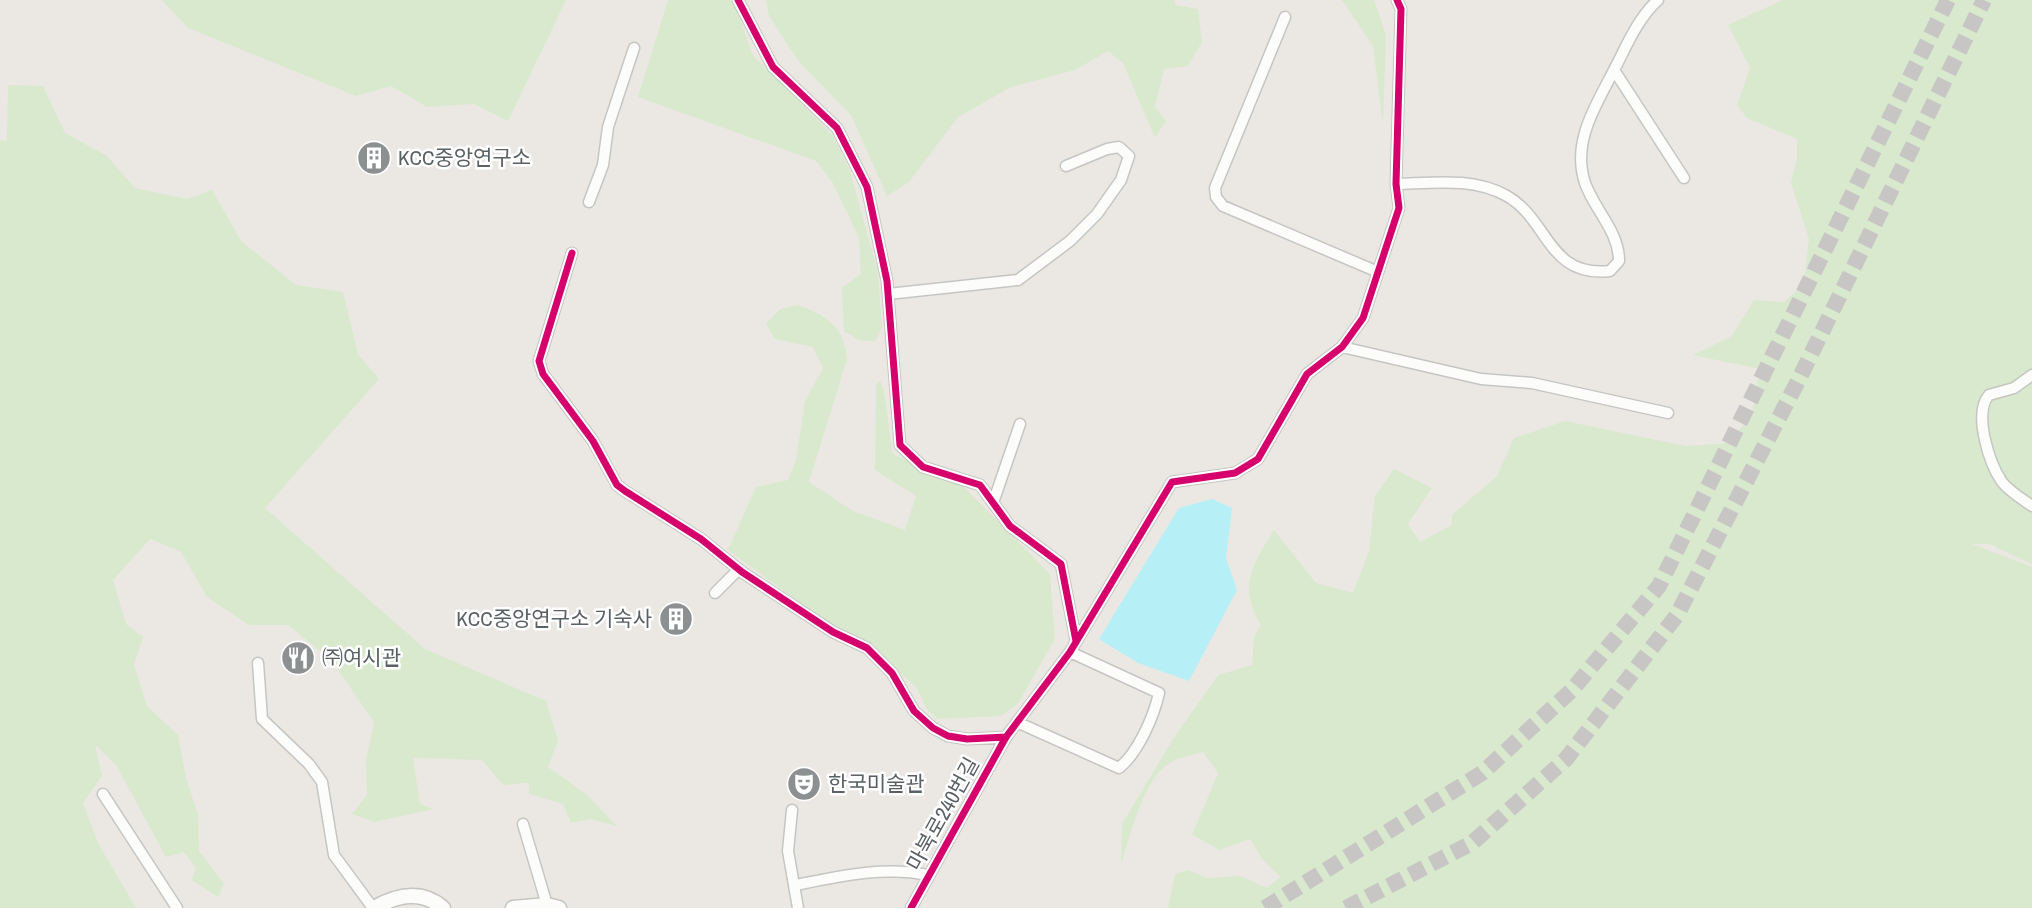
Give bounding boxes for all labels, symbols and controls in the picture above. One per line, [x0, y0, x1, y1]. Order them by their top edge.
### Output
building icon: KCC중앙연구소 [355, 139, 393, 177]
place label: KCC중앙연구소 [398, 143, 531, 172]
building icon: KCC중앙연구소 기숙사 [657, 600, 695, 638]
place label: KCC중앙연구소 기숙사 [456, 604, 652, 633]
restaurant icon: ㈜여시관 [279, 639, 317, 677]
place label: ㈜여시관 [322, 643, 401, 672]
street label: 마북로240번길 [900, 752, 986, 876]
theatre icon: 한국미술관 [785, 765, 823, 803]
place label: 한국미술관 [828, 769, 925, 798]

